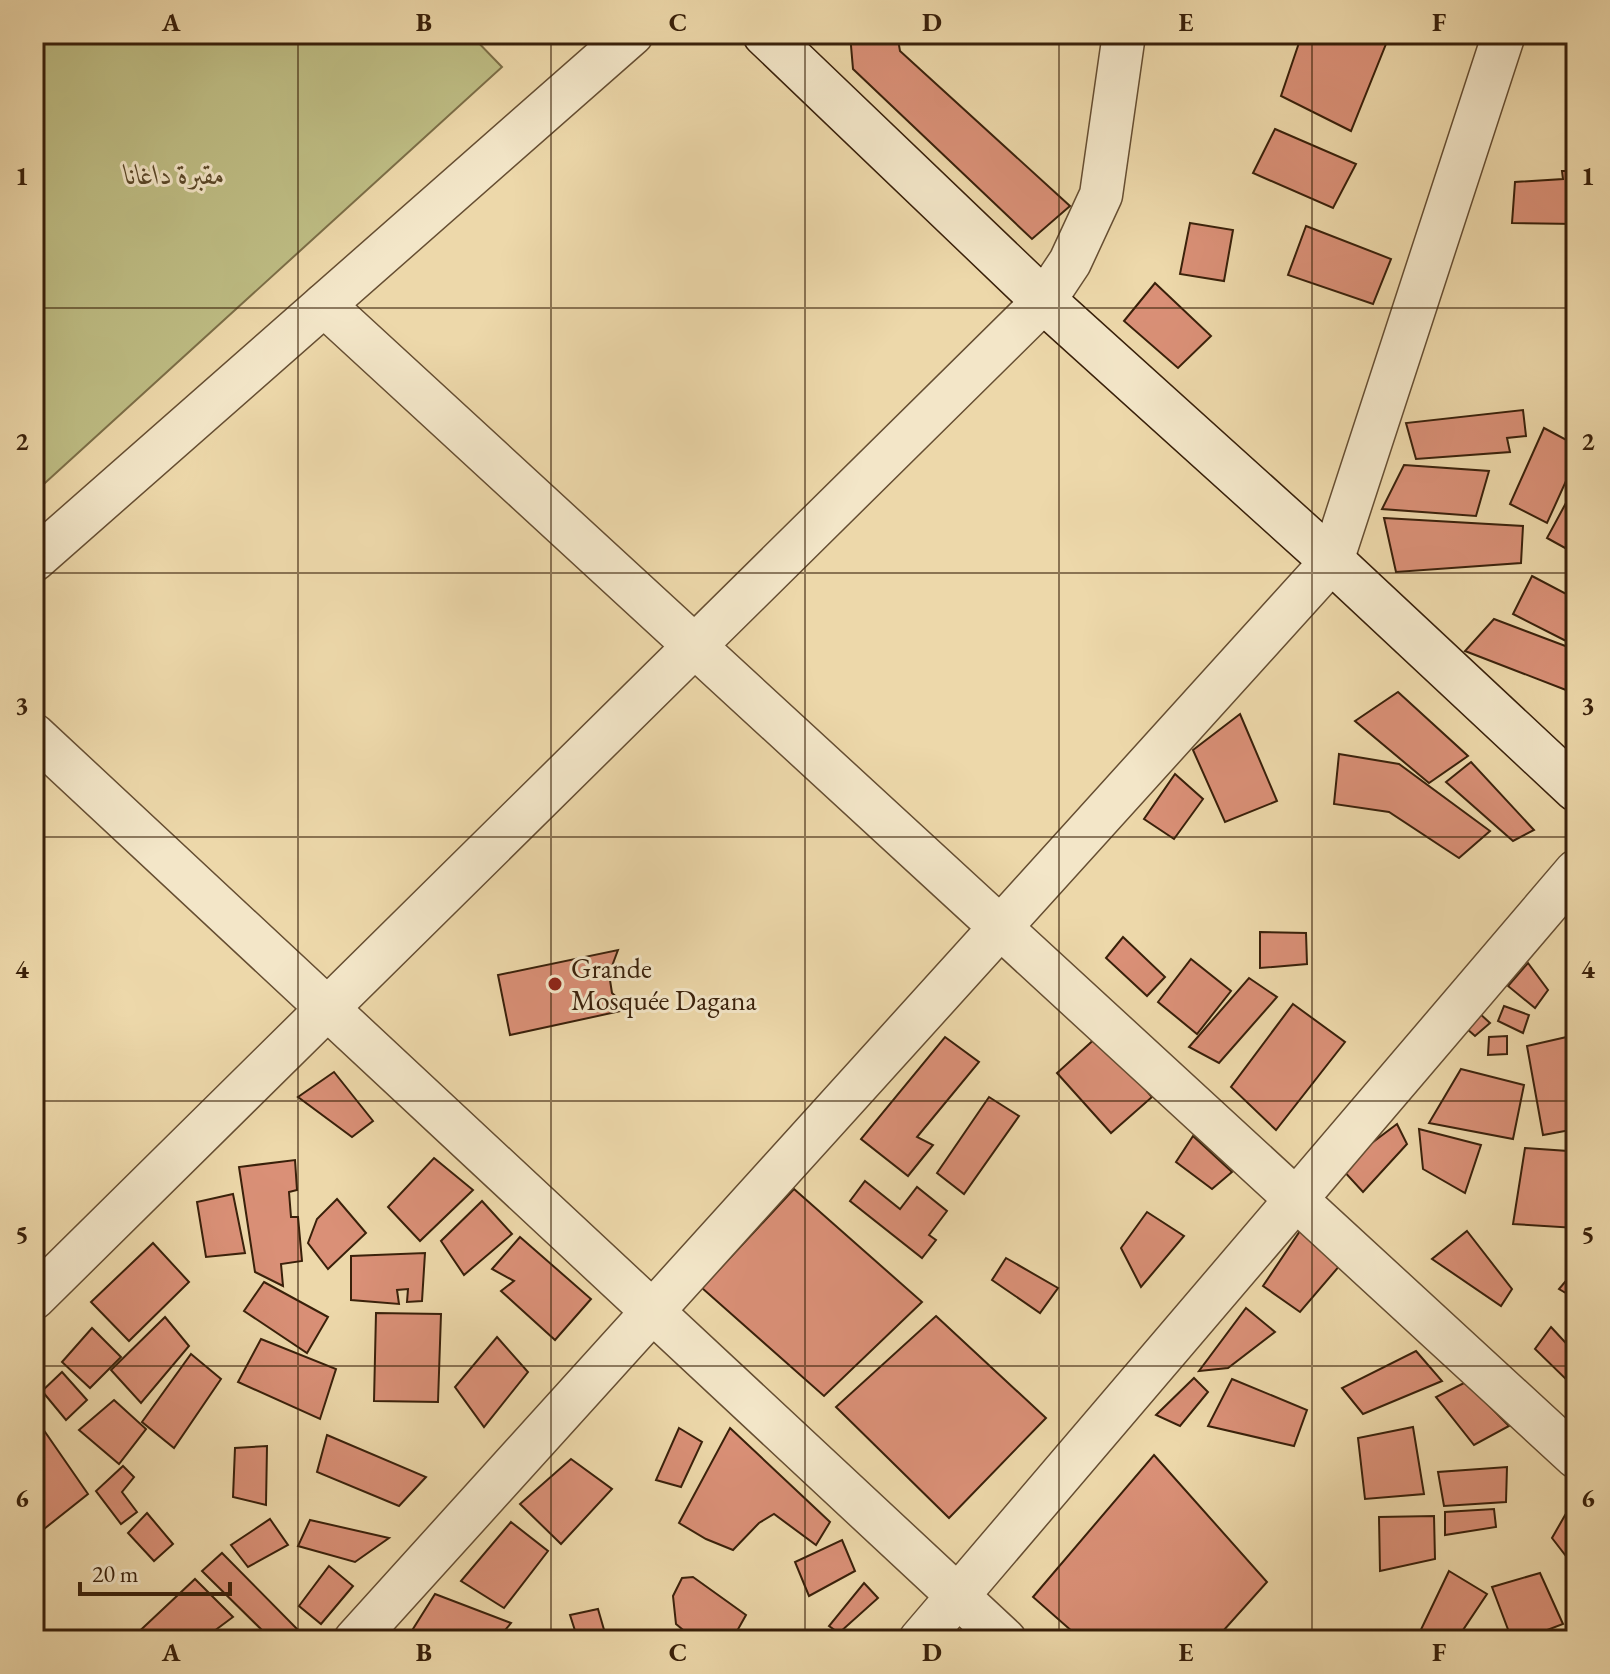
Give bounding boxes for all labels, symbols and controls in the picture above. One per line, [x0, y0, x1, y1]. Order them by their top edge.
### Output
text: A [161, 5, 181, 39]
text: B [416, 5, 432, 39]
text: C [669, 5, 687, 39]
text: D [922, 5, 942, 39]
text: E [1179, 5, 1194, 39]
text: F [1432, 5, 1446, 39]
park label: مقبرة داغانا [122, 156, 225, 192]
text: 1 [15, 159, 29, 193]
text: 1 [1581, 159, 1595, 193]
text: 2 [15, 424, 29, 458]
text: 2 [1581, 424, 1595, 458]
text: 3 [15, 688, 29, 722]
text: 3 [1581, 688, 1595, 722]
place label: Grande Mosquée Dagana [571, 950, 758, 1018]
text: 4 [15, 952, 29, 986]
text: 4 [1581, 952, 1595, 986]
marker: Grande Mosquée Dagana [546, 975, 564, 993]
text: 5 [15, 1217, 29, 1251]
text: 5 [1581, 1217, 1595, 1251]
text: 6 [15, 1481, 29, 1515]
text: 6 [1581, 1481, 1595, 1515]
scale bar [80, 1546, 230, 1596]
text: 20 m [92, 1558, 139, 1589]
text: A [161, 1635, 181, 1669]
text: B [416, 1635, 432, 1669]
text: C [669, 1635, 687, 1669]
text: D [922, 1635, 942, 1669]
text: E [1179, 1635, 1194, 1669]
text: F [1432, 1635, 1446, 1669]

